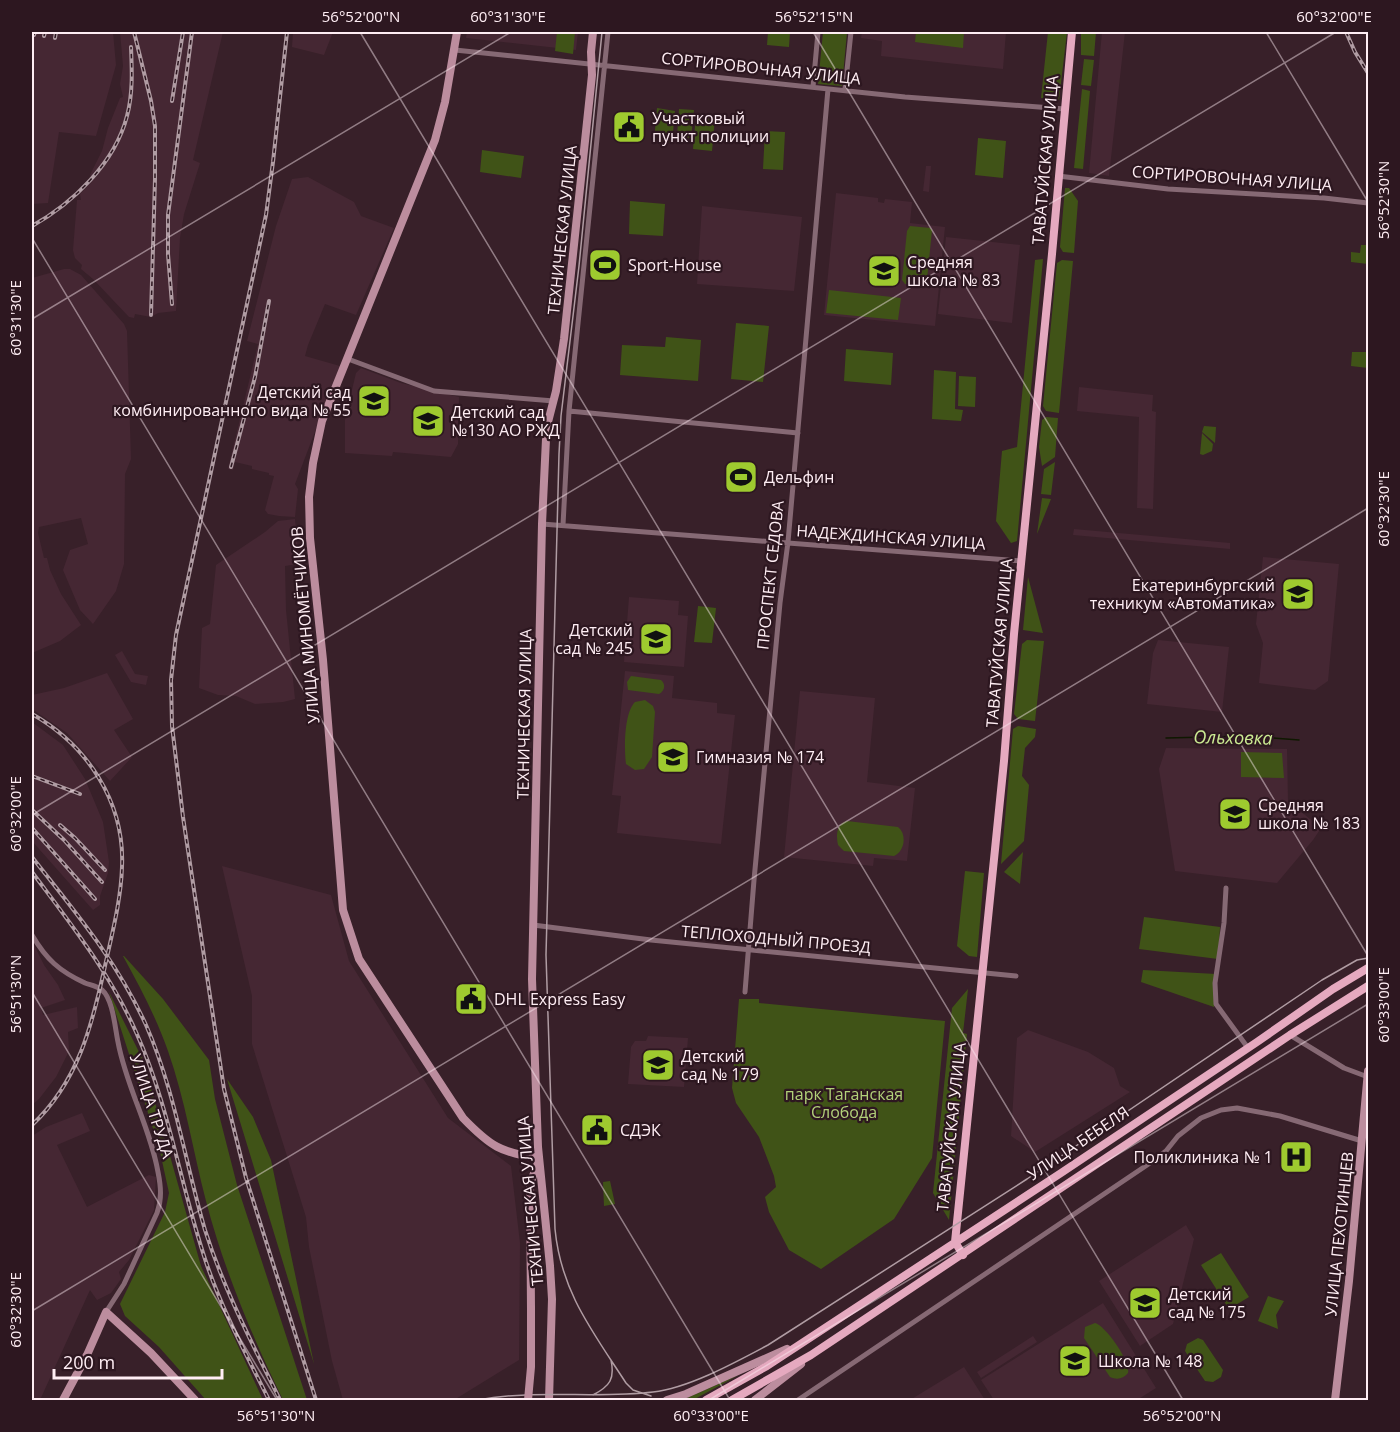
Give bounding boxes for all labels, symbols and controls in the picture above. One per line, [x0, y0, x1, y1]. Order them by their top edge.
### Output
text: 56°52'00"N [322, 6, 400, 26]
text: 60°31'30"E [470, 6, 546, 26]
text: 56°52'15"N [775, 6, 853, 26]
text: 60°32'00"E [1296, 6, 1372, 26]
street label: СОРТИРОВОЧНАЯ УЛИЦА [660, 47, 863, 90]
street label: ТАВАТУЙСКАЯ УЛИЦА [1027, 74, 1063, 245]
place label: Участковый пункт полиции [652, 107, 769, 147]
public building icon: Участковый пункт полиции [611, 109, 647, 145]
street label: ТЕХНИЧЕСКАЯ УЛИЦА [542, 143, 582, 316]
street label: СОРТИРОВОЧНАЯ УЛИЦА [1131, 160, 1334, 196]
text: 56°52'30"N [1373, 161, 1393, 239]
sports icon: Sport-House [587, 247, 623, 283]
place label: Средняя школа № 83 [907, 251, 1000, 291]
school or university icon: Средняя школа № 83 [866, 253, 902, 289]
place label: Sport-House [628, 254, 721, 276]
text: 60°31'30"E [5, 280, 25, 356]
place label: Детский сад комбинированного вида № 55 [113, 381, 351, 421]
school or university icon: Детский сад комбинированного вида № 55 [356, 383, 392, 419]
place label: Детский сад №130 АО РЖД [451, 401, 560, 441]
school or university icon: Детский сад №130 АО РЖД [410, 403, 446, 439]
sports icon: Дельфин [723, 459, 759, 495]
place label: Дельфин [764, 466, 834, 488]
text: 60°32'30"E [1373, 471, 1393, 547]
street label: ПРОСПЕКТ СЕДОВА [751, 498, 789, 651]
street label: НАДЕЖДИНСКАЯ УЛИЦА [796, 519, 987, 555]
street label: УЛИЦА МИНОМЁТЧИКОВ [285, 525, 325, 725]
street label: ТАВАТУЙСКАЯ УЛИЦА [981, 557, 1017, 728]
place label: Екатеринбургский техникум «Автоматика» [1090, 574, 1275, 614]
school or university icon: Екатеринбургский техникум «Автоматика» [1280, 576, 1316, 612]
place label: Детский сад № 245 [555, 619, 633, 659]
school or university icon: Детский сад № 245 [638, 621, 674, 657]
street label: ТЕХНИЧЕСКАЯ УЛИЦА [512, 628, 536, 799]
water label: Ольховка [1193, 724, 1273, 750]
school or university icon: Гимназия № 174 [655, 739, 691, 775]
place label: Гимназия № 174 [696, 746, 824, 768]
text: 60°32'00"E [5, 776, 25, 852]
place label: Средняя школа № 183 [1258, 794, 1360, 834]
school or university icon: Средняя школа № 183 [1217, 796, 1253, 832]
street label: ТЕПЛОХОДНЫЙ ПРОЕЗД [680, 920, 872, 958]
text: 56°51'30"N [5, 955, 25, 1033]
text: 60°33'00"E [1373, 967, 1393, 1043]
public building icon: DHL Express Easy [453, 981, 489, 1017]
place label: DHL Express Easy [494, 988, 626, 1010]
street label: ТАВАТУЙСКАЯ УЛИЦА [931, 1041, 971, 1213]
place label: Детский сад № 179 [681, 1045, 759, 1085]
school or university icon: Детский сад № 179 [640, 1047, 676, 1083]
street label: УЛИЦА ТРУДА [125, 1051, 180, 1162]
park label: парк Таганская Слобода [785, 1083, 903, 1123]
street label: УЛИЦА БЕБЕЛЯ [1023, 1101, 1133, 1185]
public building icon: СДЭК [579, 1112, 615, 1148]
street label: ТЕХНИЧЕСКАЯ УЛИЦА [512, 1114, 548, 1287]
place label: СДЭК [620, 1119, 661, 1141]
hospital icon: Поликлиника № 1 [1278, 1139, 1314, 1175]
place label: Поликлиника № 1 [1134, 1146, 1273, 1168]
street label: УЛИЦА ПЕХОТИНЦЕВ [1319, 1151, 1359, 1317]
text: 60°32'30"E [5, 1272, 25, 1348]
place label: Детский сад № 175 [1168, 1283, 1246, 1323]
school or university icon: Детский сад № 175 [1127, 1285, 1163, 1321]
scale bar [54, 1342, 222, 1380]
school or university icon: Школа № 148 [1057, 1343, 1093, 1379]
text: 200 m [63, 1350, 115, 1374]
place label: Школа № 148 [1098, 1350, 1203, 1372]
text: 56°51'30"N [237, 1405, 315, 1425]
text: 60°33'00"E [673, 1405, 749, 1425]
text: 56°52'00"N [1143, 1405, 1221, 1425]

